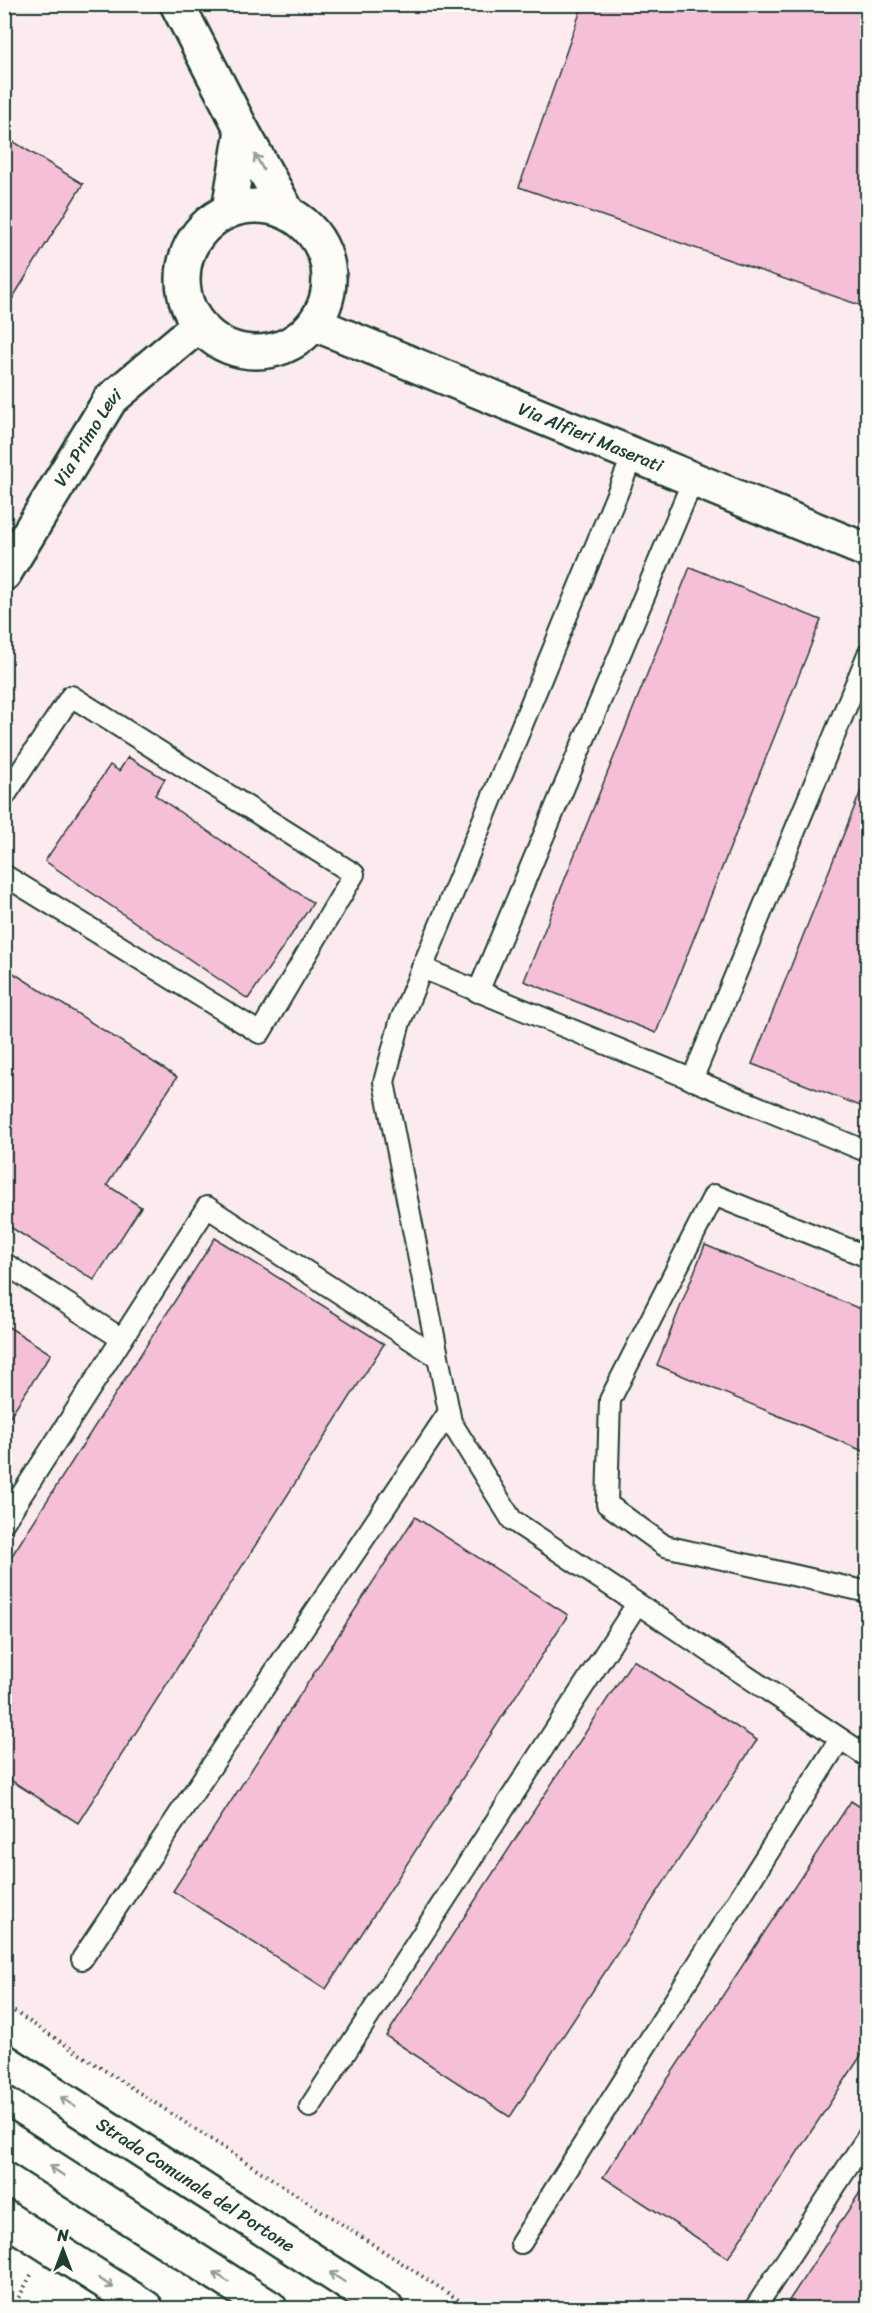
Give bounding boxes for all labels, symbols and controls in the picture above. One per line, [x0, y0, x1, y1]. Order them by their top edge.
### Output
one-way arrow [253, 154, 265, 171]
street label: Via Primo Levi [45, 380, 130, 493]
street label: Via Alfieri Maserati [513, 393, 669, 482]
one-way arrow [59, 2096, 76, 2109]
street label: Strada Comunale del Portone [90, 2108, 301, 2261]
one-way arrow [49, 2165, 66, 2177]
north arrow [33, 2220, 93, 2280]
text: N [56, 2221, 69, 2250]
one-way arrow [329, 2270, 346, 2282]
one-way arrow [213, 2271, 230, 2283]
one-way arrow [98, 2277, 115, 2290]

